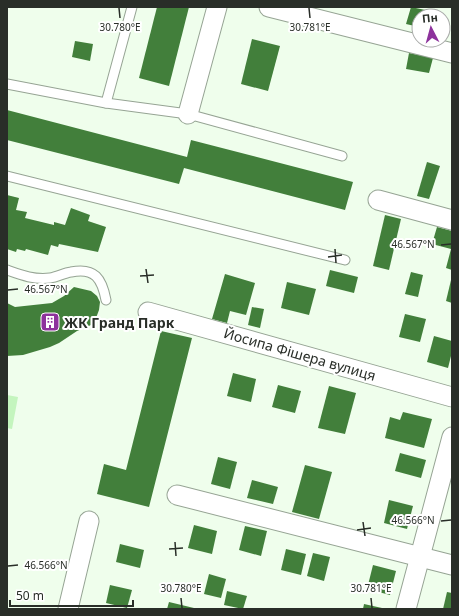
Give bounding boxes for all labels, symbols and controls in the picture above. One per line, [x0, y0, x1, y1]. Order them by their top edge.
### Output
north arrow [411, 8, 451, 48]
text: Пн [421, 9, 438, 26]
text: 30.780°E [99, 20, 141, 34]
text: 30.781°E [289, 20, 331, 34]
text: 46.567°N [391, 237, 435, 251]
text: 46.567°N [24, 282, 68, 296]
building icon: ЖК Гранд Парк [39, 311, 61, 333]
place label: ЖК Гранд Парк [64, 313, 175, 332]
street label: Йосипа Фішера вулиця [222, 323, 378, 385]
text: 46.566°N [391, 513, 435, 527]
text: 46.566°N [24, 558, 68, 572]
text: 30.780°E [160, 581, 202, 595]
text: 30.781°E [350, 581, 392, 595]
scale bar [10, 582, 133, 608]
text: 50 m [16, 587, 44, 604]

